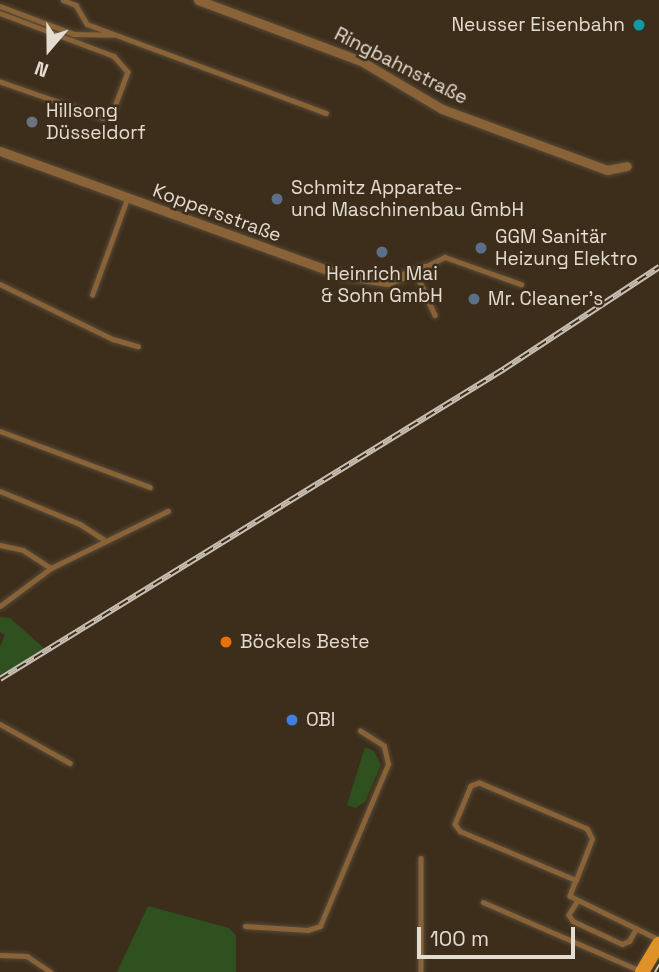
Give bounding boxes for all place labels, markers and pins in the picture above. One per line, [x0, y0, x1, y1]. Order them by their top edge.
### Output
place label: Neusser Eisenbahn [451, 14, 625, 36]
marker: Neusser Eisenbahn [631, 17, 647, 33]
place label: Hillsong Düsseldorf [46, 100, 146, 144]
marker: Hillsong Düsseldorf [24, 114, 40, 130]
place label: Schmitz Apparate- und Maschinenbau GmbH [291, 177, 524, 221]
marker: Schmitz Apparate- und Maschinenbau GmbH [269, 191, 285, 207]
place label: GGM Sanitär Heizung Elektro [495, 226, 638, 270]
marker: GGM Sanitär Heizung Elektro [473, 240, 489, 256]
marker: Heinrich Mai & Sohn GmbH [374, 244, 390, 260]
place label: Heinrich Mai & Sohn GmbH [321, 263, 443, 307]
place label: Mr. Cleaner's [488, 288, 604, 310]
marker: Mr. Cleaner's [466, 291, 482, 307]
place label: Böckels Beste [240, 631, 369, 653]
marker: Böckels Beste [218, 634, 234, 650]
place label: OBI [306, 709, 335, 731]
marker: OBI [284, 712, 300, 728]

